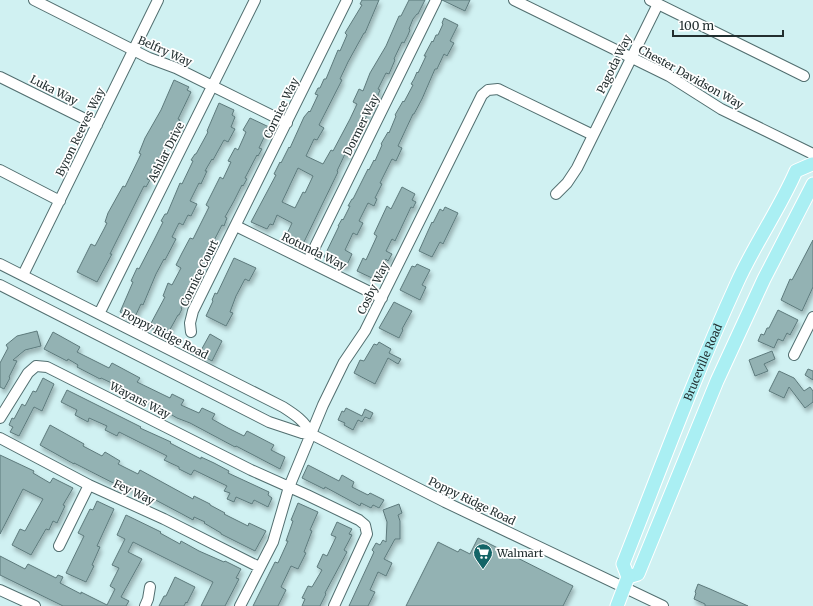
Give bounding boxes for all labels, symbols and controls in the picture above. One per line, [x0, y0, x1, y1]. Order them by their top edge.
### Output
scale bar [673, 12, 783, 38]
text: 100 m [679, 18, 714, 33]
street label: Pagoda Way [594, 32, 635, 96]
street label: Belfry Way [136, 33, 195, 69]
street label: Chester Davidson Way [636, 42, 746, 112]
street label: Luka Way [28, 72, 81, 108]
street label: Cornice Way [260, 75, 302, 141]
street label: Byron Reeves Way [53, 85, 108, 178]
street label: Dormer Way [340, 91, 382, 158]
street label: Ashlar Drive [144, 119, 187, 185]
street label: Rotunda Way [279, 229, 349, 273]
street label: Cornice Court [177, 237, 222, 309]
street label: Cosby Way [354, 259, 392, 317]
street label: Poppy Ridge Road [119, 306, 211, 362]
street label: Bruceville Road [681, 321, 725, 403]
street label: Wayans Way [106, 378, 173, 422]
street label: Poppy Ridge Road [426, 474, 518, 528]
street label: Fey Way [111, 476, 157, 508]
supermarket icon: Walmart [472, 542, 494, 570]
place label: Walmart [496, 546, 544, 560]

